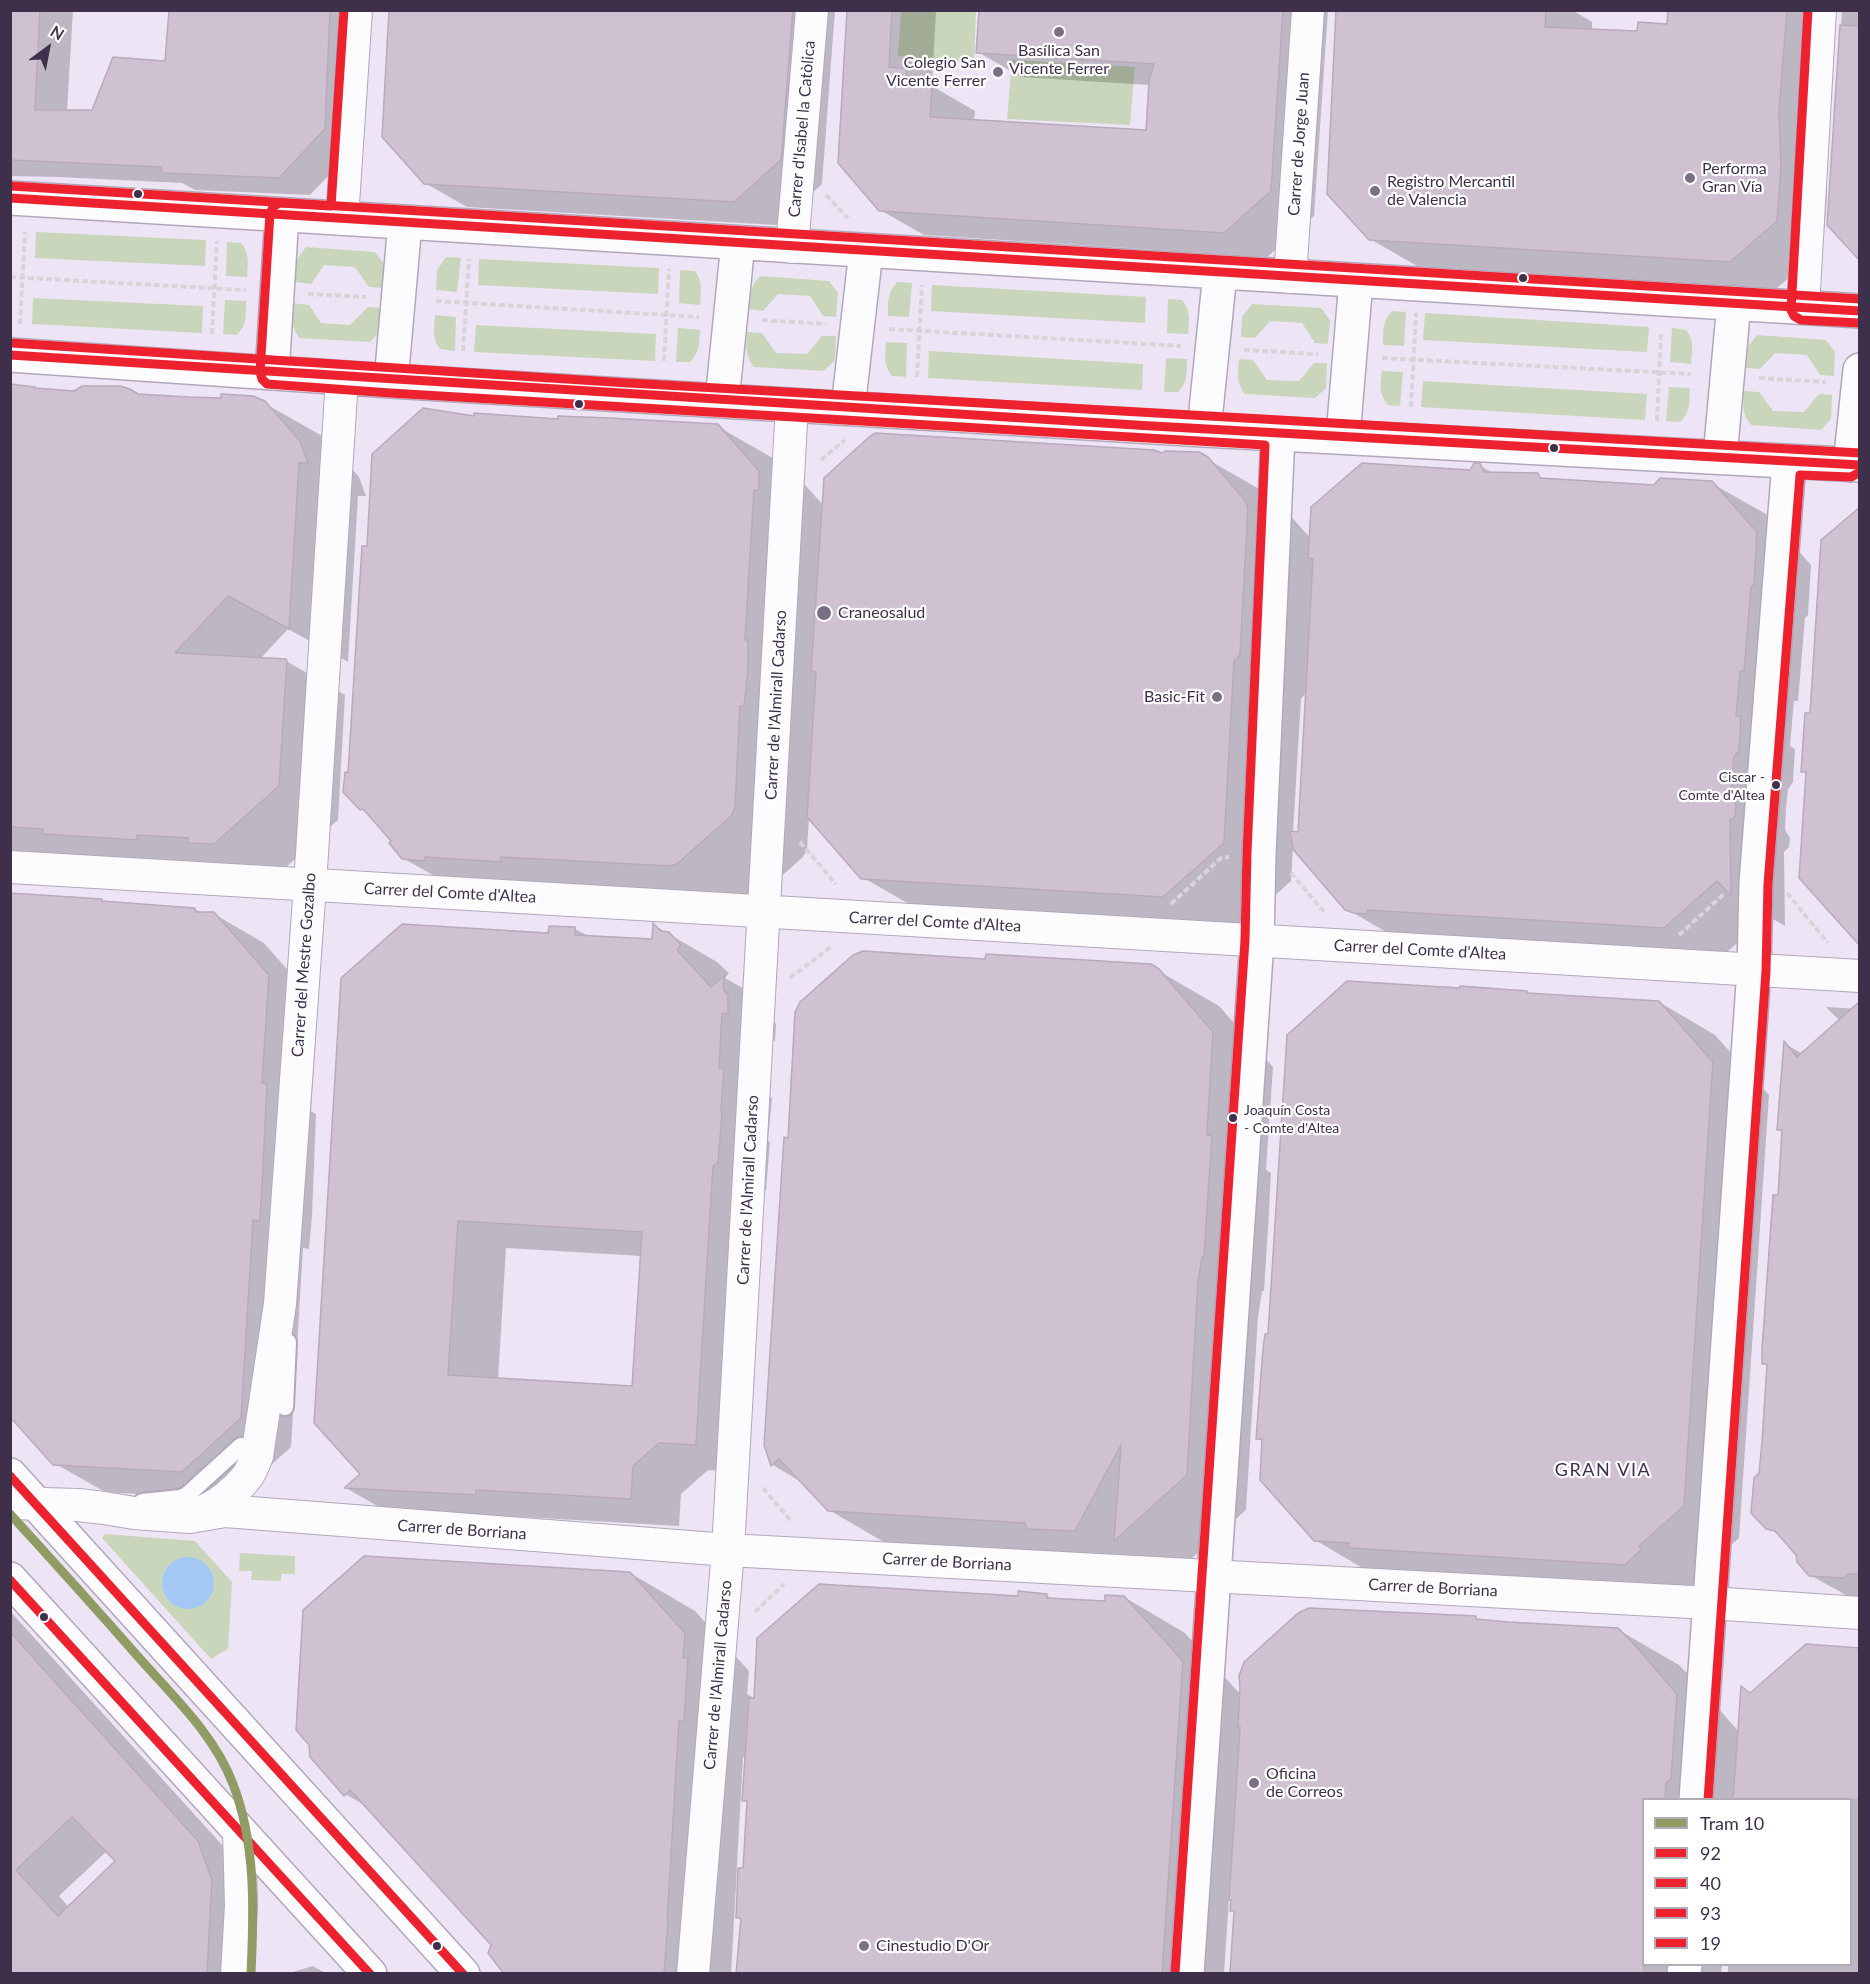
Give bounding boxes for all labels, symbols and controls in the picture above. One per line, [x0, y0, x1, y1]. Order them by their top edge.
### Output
north arrow [18, 18, 78, 78]
text: N [48, 21, 68, 44]
marker: Basílica San Vicente Ferrer [1052, 25, 1066, 39]
street label: Carrer d'Isabel la Catòlica [785, 40, 819, 218]
place label: Basílica San Vicente Ferrer [1009, 41, 1109, 79]
place label: Colegio San Vicente Ferrer [886, 53, 986, 91]
marker: Colegio San Vicente Ferrer [991, 65, 1005, 79]
street label: Carrer de Jorge Juan [1284, 71, 1314, 217]
place label: Performa Gran Vía [1702, 159, 1767, 197]
marker: Performa Gran Vía [1683, 171, 1697, 185]
place label: Registro Mercantil de Valencia [1387, 172, 1515, 210]
marker: Registro Mercantil de Valencia [1368, 184, 1382, 198]
unlabelled marker [132, 188, 144, 200]
unlabelled marker [1517, 272, 1529, 284]
unlabelled marker [573, 398, 585, 410]
unlabelled marker [1548, 442, 1560, 454]
place label: Craneosalud [838, 603, 925, 623]
marker: Craneosalud [815, 604, 833, 622]
street label: Carrer de l'Almirall Cadarso [761, 610, 791, 800]
place label: Basic-Fit [1144, 687, 1205, 707]
marker: Basic-Fit [1210, 690, 1224, 704]
place label: Ciscar - Comte d'Altea [1678, 769, 1765, 802]
marker: Ciscar - Comte d'Altea [1770, 779, 1782, 791]
street label: Carrer del Mestre Gozalbo [288, 872, 320, 1058]
street label: Carrer del Comte d'Altea [363, 879, 537, 907]
street label: Carrer del Comte d'Altea [848, 908, 1022, 936]
street label: Carrer del Comte d'Altea [1333, 936, 1507, 964]
street label: Carrer de l'Almirall Cadarso [733, 1095, 763, 1285]
place label: Joaquín Costa - Comte d'Altea [1244, 1102, 1339, 1134]
marker: Joaquín Costa - Comte d'Altea [1227, 1112, 1239, 1124]
district label: GRAN VIA [1555, 1459, 1651, 1481]
street label: Carrer de Borriana [397, 1516, 527, 1544]
street label: Carrer de Borriana [882, 1549, 1012, 1575]
street label: Carrer de Borriana [1368, 1575, 1498, 1601]
street label: Carrer de l'Almirall Cadarso [700, 1579, 736, 1771]
unlabelled marker [38, 1611, 50, 1623]
place label: Oficina de Correos [1266, 1764, 1343, 1802]
marker: Oficina de Correos [1247, 1776, 1261, 1790]
legend [1642, 1798, 1852, 1966]
text: Tram 10 [1700, 1812, 1764, 1834]
text: 92 [1700, 1842, 1721, 1864]
text: 40 [1700, 1872, 1721, 1894]
text: 93 [1700, 1902, 1721, 1924]
text: 19 [1700, 1932, 1721, 1954]
place label: Cinestudio D'Or [876, 1936, 989, 1956]
marker: Cinestudio D'Or [857, 1939, 871, 1953]
unlabelled marker [431, 1940, 443, 1952]

